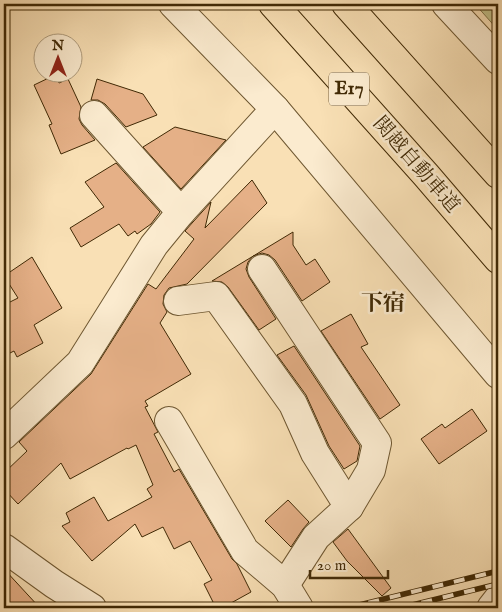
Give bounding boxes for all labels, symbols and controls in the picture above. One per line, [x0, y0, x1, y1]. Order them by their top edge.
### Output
north arrow [32, 32, 82, 82]
text: N [51, 37, 64, 55]
road number: E17 [329, 72, 369, 106]
street label: 関越自動車道 [367, 112, 465, 218]
district label: 下宿 [361, 290, 405, 318]
scale bar [310, 547, 387, 579]
text: 20 m [317, 556, 347, 575]

